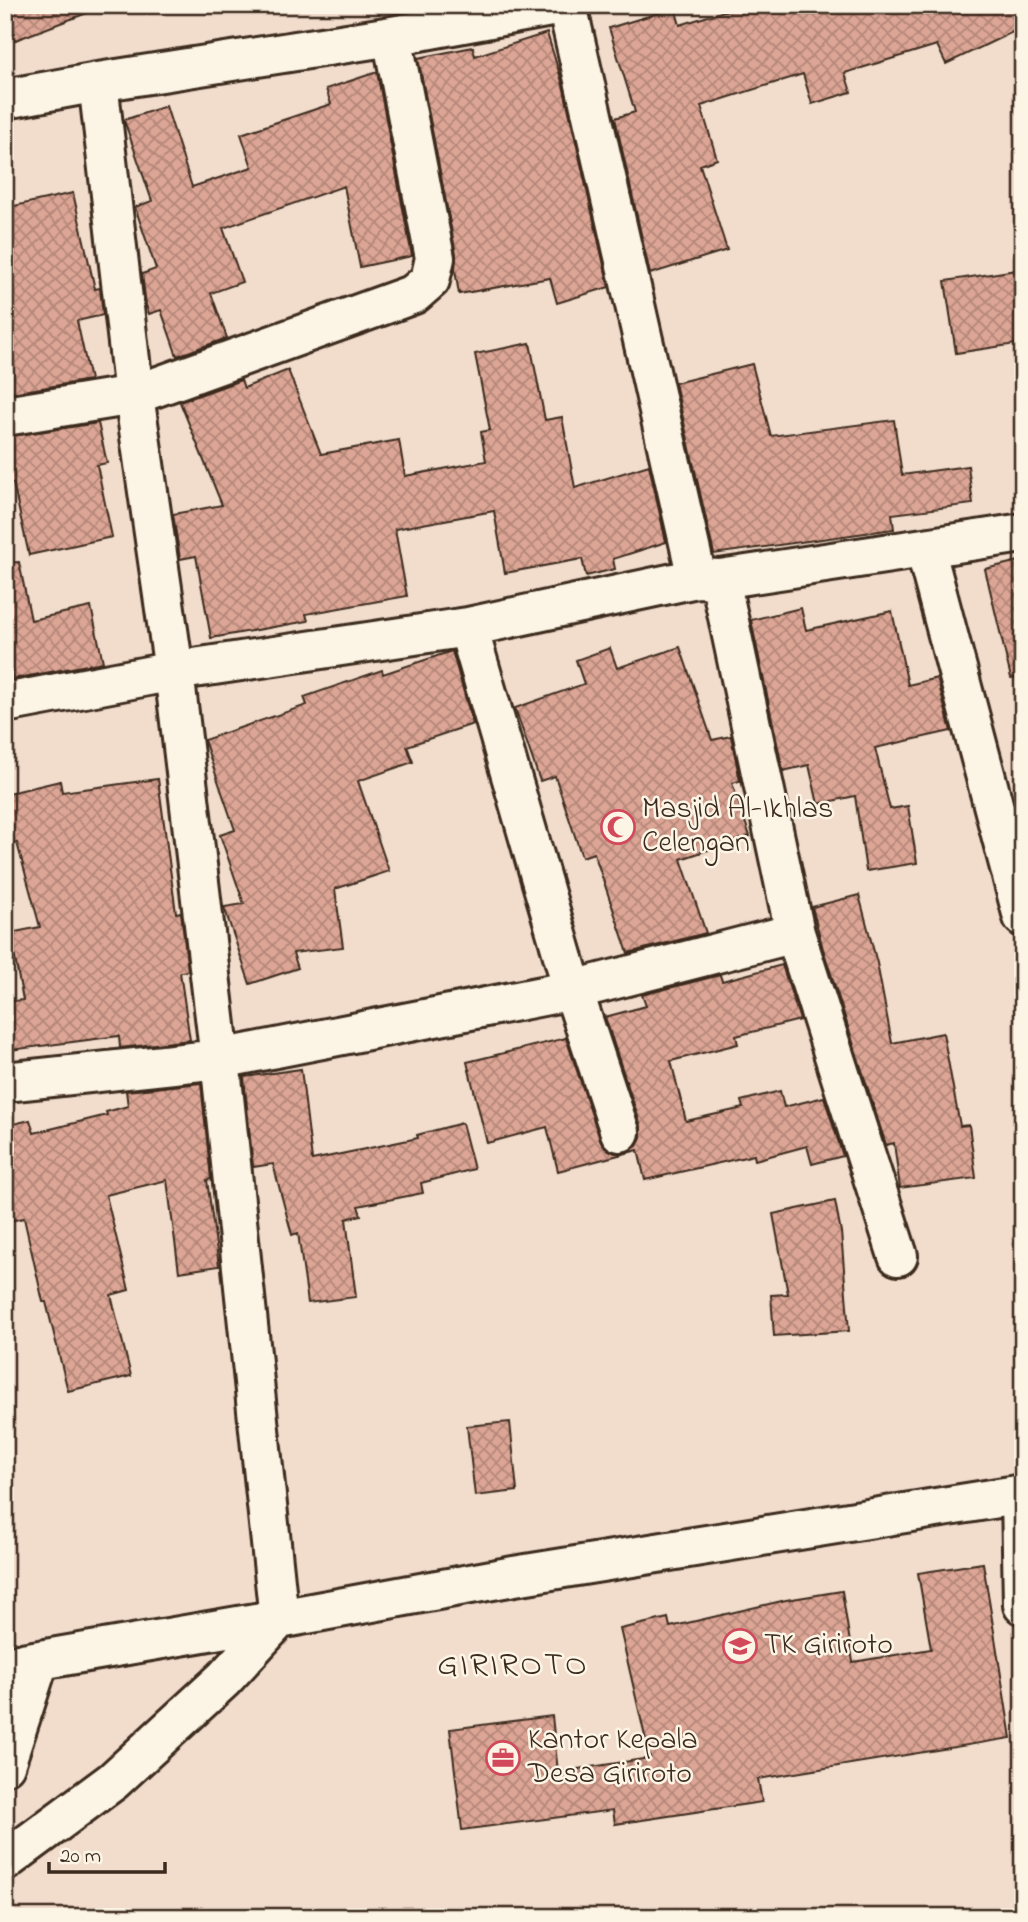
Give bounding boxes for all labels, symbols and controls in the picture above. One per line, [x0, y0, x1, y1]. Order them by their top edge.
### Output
place label: Masjid Al-Ikhlas Celengan [642, 788, 833, 866]
mosque icon: Masjid Al-Ikhlas Celengan [599, 808, 637, 846]
place label: TK Giriroto [764, 1624, 893, 1668]
school or university icon: TK Giriroto [721, 1627, 759, 1665]
district label: GIRIROTO [437, 1642, 589, 1690]
place label: Kantor Kepala Desa Giriroto [527, 1719, 698, 1797]
office icon: Kantor Kepala Desa Giriroto [484, 1739, 522, 1777]
scale bar [49, 1831, 164, 1875]
text: 20 m [60, 1842, 101, 1872]

